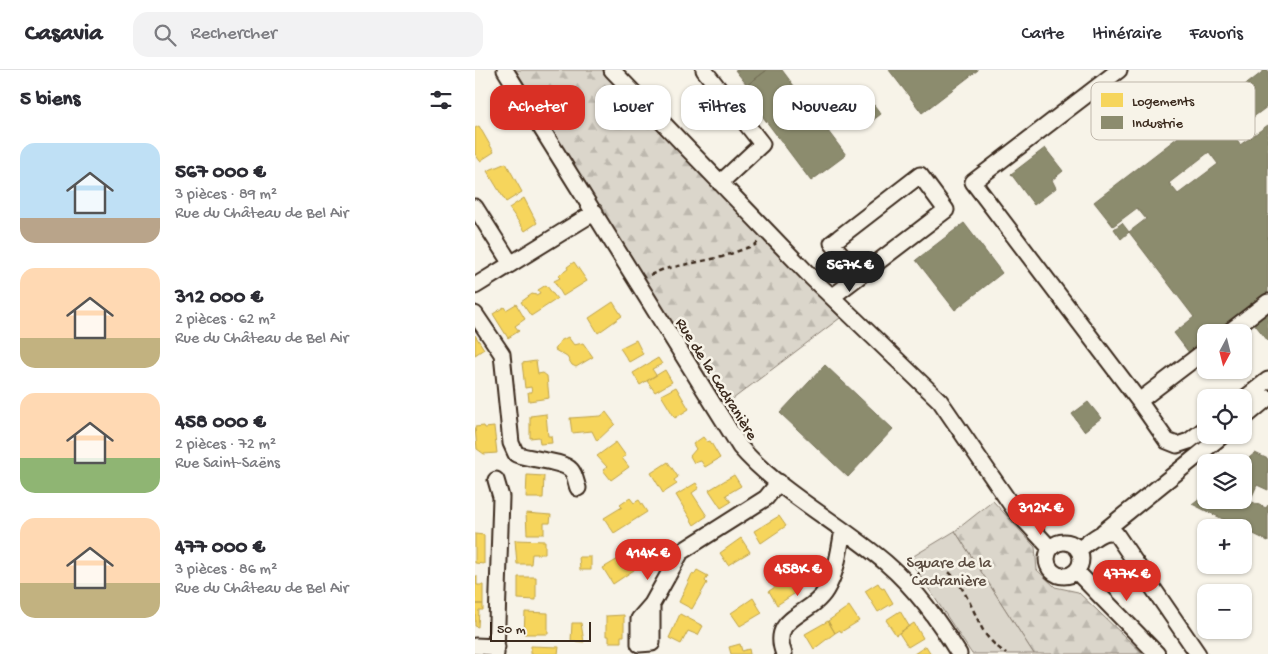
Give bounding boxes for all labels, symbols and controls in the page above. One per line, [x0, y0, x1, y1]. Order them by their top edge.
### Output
search box [133, 12, 483, 57]
text: Casavia [25, 20, 103, 49]
icon: search [151, 21, 179, 49]
text: Rechercher [191, 23, 277, 46]
text: Carte [1021, 24, 1064, 45]
text: Itinéraire [1092, 24, 1162, 45]
text: Favoris [1190, 24, 1243, 45]
legend [1091, 82, 1255, 140]
chip: Acheter [490, 85, 585, 130]
chip: Louer [595, 85, 671, 130]
chip: Filtres [681, 85, 763, 130]
chip: Nouveau [773, 85, 875, 130]
icon: filters [427, 86, 455, 114]
text: 5 biens [20, 88, 80, 113]
text: Logements [1132, 94, 1195, 111]
text: Industrie [1132, 116, 1184, 133]
text: 567 000 € [175, 161, 266, 186]
icon: home [60, 163, 120, 223]
text: 3 pièces · 89 m² [175, 186, 277, 205]
text: Rue du Château de Bel Air [175, 205, 348, 224]
pin: 567K € [809, 250, 891, 293]
text: 567K € [827, 257, 873, 276]
text: 312 000 € [175, 286, 263, 311]
icon: home [60, 288, 120, 348]
text: 2 pièces · 62 m² [175, 311, 276, 330]
street label: Rue de la Cadranière [670, 315, 761, 445]
north arrow [1197, 324, 1253, 379]
map controls [1197, 324, 1252, 639]
text: Rue du Château de Bel Air [175, 330, 348, 349]
button: locate [1197, 389, 1252, 444]
text: 458 000 € [175, 411, 266, 436]
icon: home [60, 413, 120, 473]
text: 2 pièces · 72 m² [175, 436, 276, 455]
button: layers [1197, 454, 1252, 509]
text: Rue Saint-Saëns [175, 455, 280, 474]
pin: 312K € [1000, 494, 1082, 536]
text: 312K € [1019, 500, 1063, 519]
button: + [1197, 519, 1252, 574]
text: 477 000 € [175, 536, 265, 561]
icon: home [60, 538, 120, 598]
pin: 414K € [607, 538, 689, 581]
text: 414K € [626, 545, 670, 564]
pin: 458K € [757, 554, 839, 597]
park label: Square de la Cadranière [907, 555, 993, 592]
pin: 477K € [1086, 560, 1168, 602]
text: 3 pièces · 86 m² [175, 561, 277, 580]
text: 458K € [775, 561, 821, 580]
text: 477K € [1104, 566, 1150, 585]
text: Rue du Château de Bel Air [175, 580, 348, 599]
button: − [1197, 584, 1252, 639]
scale bar [490, 619, 591, 642]
text: 50 m [497, 622, 526, 639]

